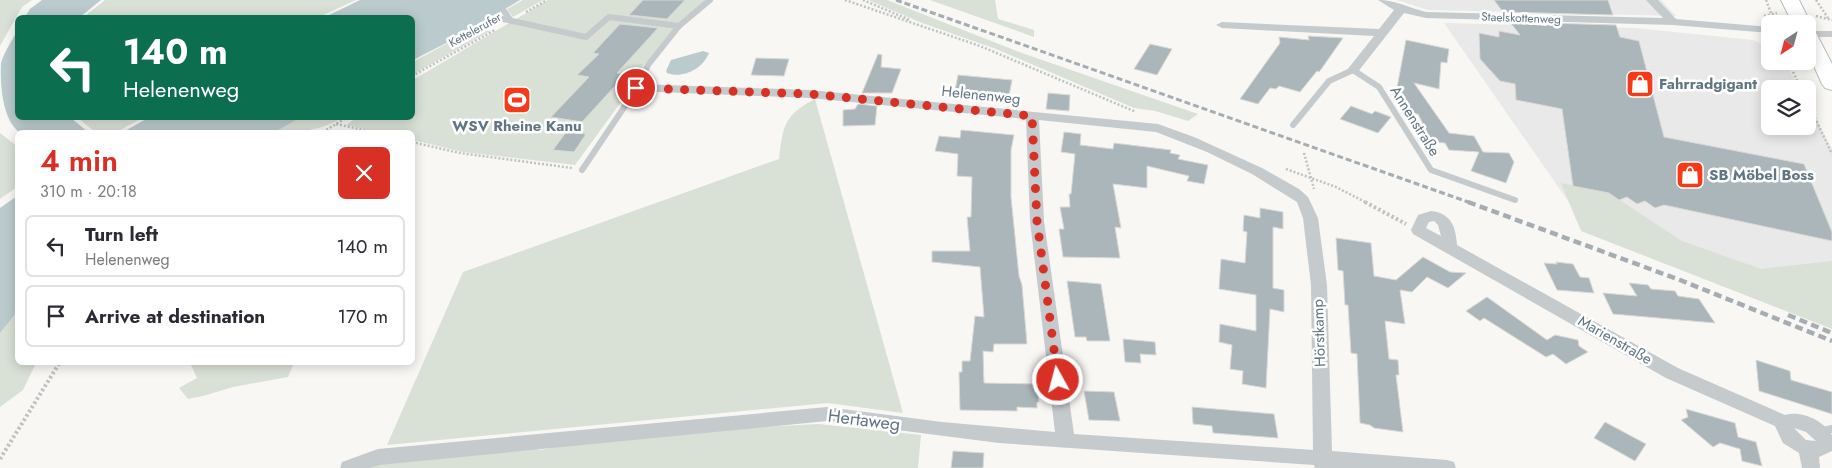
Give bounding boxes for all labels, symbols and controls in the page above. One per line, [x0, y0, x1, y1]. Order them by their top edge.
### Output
street label: Kettelerufer [445, 8, 505, 52]
street label: Staelskottenweg [1481, 8, 1561, 28]
north arrow [1761, 15, 1816, 70]
map controls [1761, 15, 1816, 135]
text: 140 m [123, 27, 228, 77]
icon: left [40, 35, 105, 100]
pin [615, 67, 657, 109]
shop icon: Fahrradgigant [1625, 69, 1655, 99]
text: Helenenweg [123, 73, 239, 105]
place label: Fahrradgigant [1659, 73, 1757, 95]
icon: arrive [622, 74, 650, 102]
street label: Helenenweg [940, 80, 1022, 110]
button: layers [1761, 80, 1816, 135]
street label: Annenstraße [1385, 81, 1446, 161]
sports icon: WSV Rheine Kanu [502, 85, 532, 115]
place label: WSV Rheine Kanu [452, 115, 582, 137]
text: 4 min [40, 139, 118, 182]
button: close [338, 147, 390, 199]
shop icon: SB Möbel Boss [1675, 160, 1705, 190]
place label: SB Möbel Boss [1709, 164, 1814, 186]
text: 310 m · 20:18 [40, 180, 137, 203]
text: Turn left [85, 221, 158, 248]
icon: left [42, 232, 70, 260]
text: 140 m [336, 233, 388, 260]
text: Helenenweg [85, 248, 170, 271]
street label: Hörstkamp [1307, 298, 1331, 367]
icon: arrive [42, 302, 70, 330]
text: Arrive at destination [85, 303, 265, 330]
text: 170 m [338, 303, 388, 330]
street label: Marienstraße [1574, 310, 1656, 370]
position arrow [1031, 353, 1083, 405]
street label: Hertaweg [826, 403, 902, 437]

